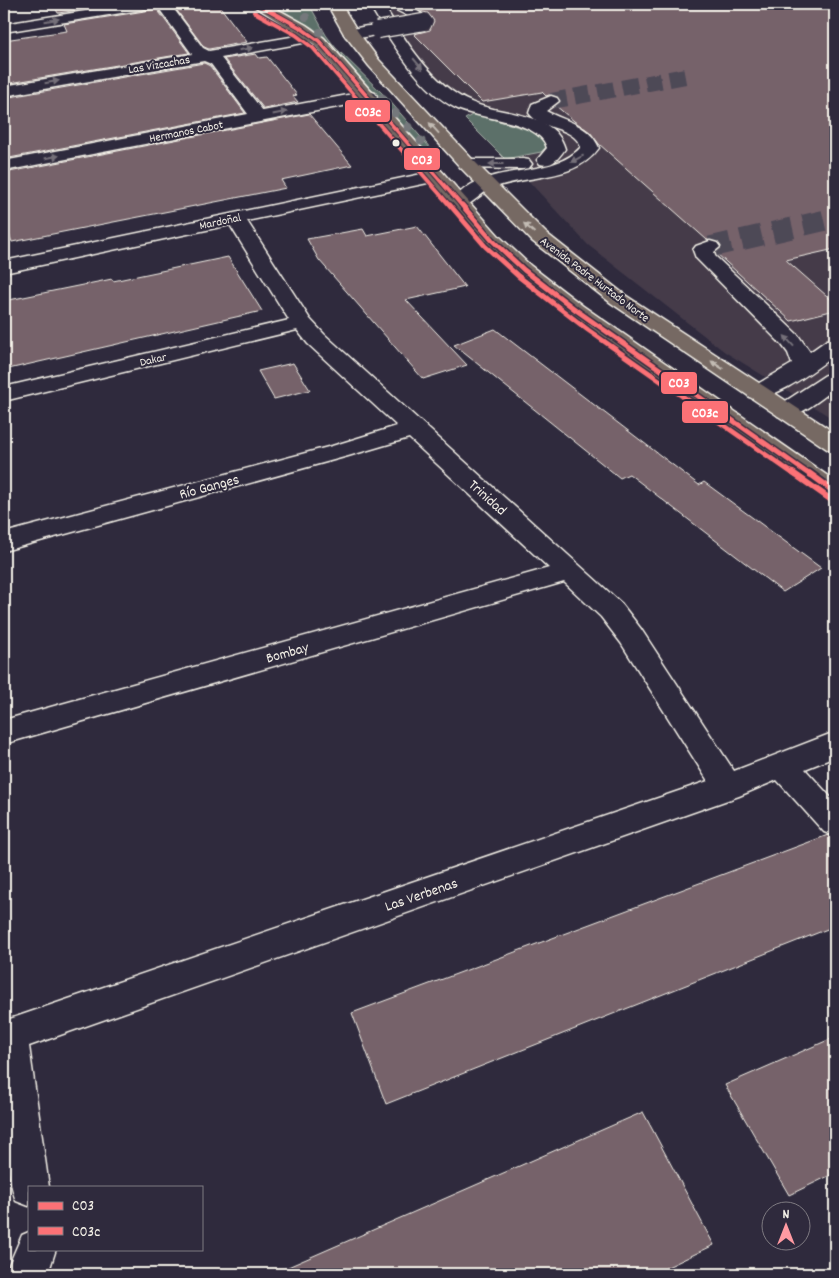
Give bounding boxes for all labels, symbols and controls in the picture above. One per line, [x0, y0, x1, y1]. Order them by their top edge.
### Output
one-way arrow [44, 16, 60, 24]
one-way arrow [239, 44, 255, 52]
street label: Las Vizcachas [127, 52, 191, 79]
one-way arrow [412, 57, 424, 69]
one-way arrow [44, 78, 60, 86]
line badge: C03c [344, 99, 391, 123]
text: C03c [355, 103, 382, 123]
one-way arrow [272, 109, 288, 117]
street label: Hermanos Cabot [148, 117, 225, 148]
one-way arrow [428, 123, 440, 135]
unlabelled marker [391, 138, 401, 148]
line badge: C03 [403, 147, 441, 171]
text: C03 [412, 151, 432, 171]
one-way arrow [44, 153, 59, 161]
one-way arrow [571, 155, 584, 164]
one-way arrow [487, 160, 503, 168]
street label: Mardoñal [198, 210, 243, 235]
one-way arrow [522, 223, 535, 234]
street label: Avenida Padre Hurtado Norte [536, 233, 652, 327]
one-way arrow [784, 334, 795, 347]
street label: Dakar [138, 349, 169, 372]
one-way arrow [710, 360, 723, 370]
line badge: C03 [660, 371, 698, 395]
text: C03 [669, 374, 689, 394]
line badge: C03c [681, 400, 729, 424]
text: C03c [692, 404, 719, 424]
street label: Río Ganges [177, 469, 242, 506]
street label: Trinidad [463, 475, 511, 522]
street label: Bombay [264, 637, 312, 671]
street label: Las Verbenas [382, 873, 461, 919]
legend [28, 1186, 202, 1250]
text: C03 [72, 1196, 94, 1218]
north arrow [762, 1200, 812, 1250]
text: N [783, 1205, 790, 1225]
text: C03c [72, 1222, 100, 1244]

